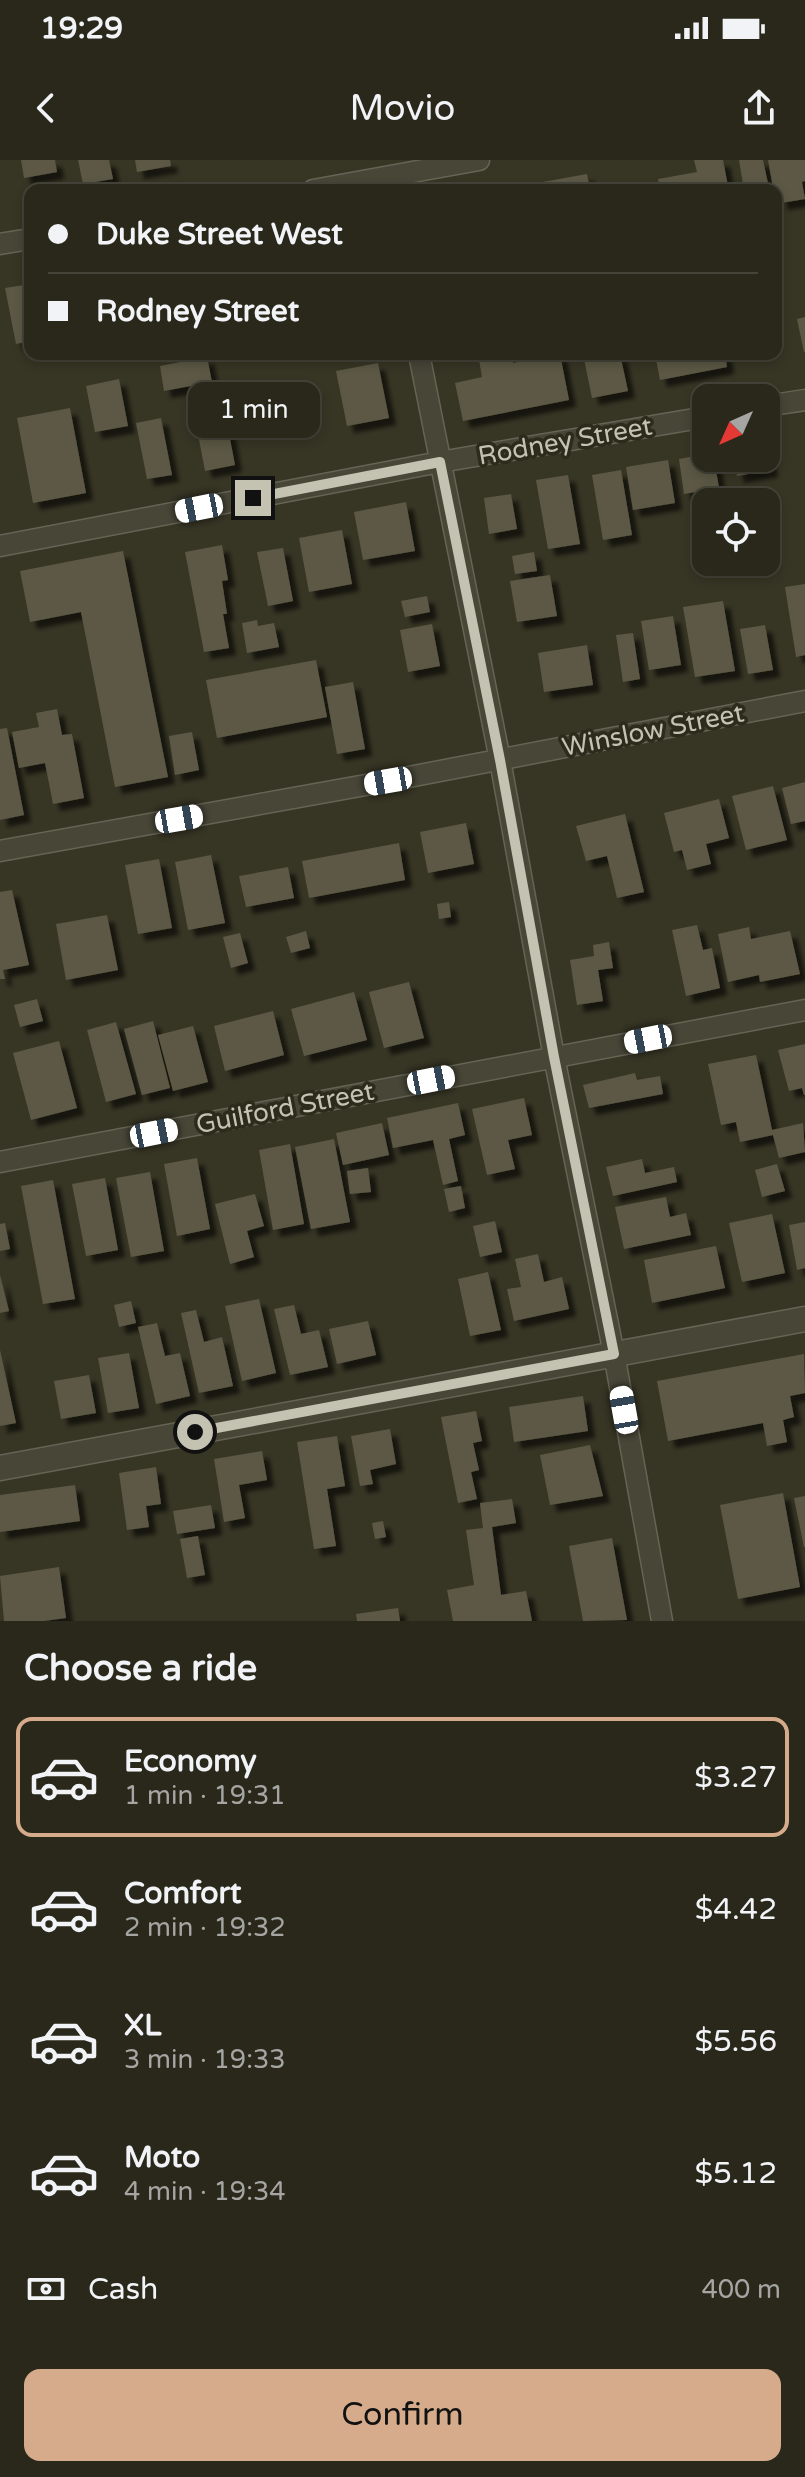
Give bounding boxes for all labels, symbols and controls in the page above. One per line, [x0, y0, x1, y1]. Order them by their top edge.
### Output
text: 19:29 [40, 10, 123, 47]
icon: back [24, 86, 68, 130]
icon: share [737, 86, 781, 130]
text: Movio [350, 87, 455, 130]
text: Duke Street West [96, 216, 343, 253]
text: Rodney Street [96, 293, 299, 330]
callout: 1 min [187, 382, 319, 438]
north arrow [692, 384, 780, 472]
map controls [692, 384, 780, 576]
text: 1 min [219, 394, 289, 425]
street label: Rodney Street [476, 410, 655, 472]
route end [235, 480, 271, 516]
button: locate [692, 488, 780, 576]
car [173, 492, 225, 524]
street label: Winslow Street [559, 697, 747, 763]
car [362, 765, 414, 797]
car [153, 803, 205, 835]
car [622, 1023, 674, 1055]
car [405, 1064, 457, 1096]
street label: Guilford Street [193, 1076, 377, 1140]
car [128, 1117, 180, 1149]
car [608, 1384, 640, 1436]
route start [177, 1414, 213, 1450]
text: Choose a ride [24, 1647, 257, 1690]
icon: car [28, 1741, 100, 1813]
text: Economy [124, 1743, 257, 1780]
text: $3.27 [694, 1759, 777, 1796]
text: 1 min · 19:31 [124, 1780, 286, 1811]
icon: car [28, 1873, 100, 1945]
text: Comfort [124, 1875, 242, 1912]
text: $4.42 [695, 1891, 777, 1928]
text: 2 min · 19:32 [124, 1912, 286, 1943]
icon: car [28, 2005, 100, 2077]
text: XL [124, 2007, 161, 2044]
text: $5.56 [695, 2023, 777, 2060]
text: 3 min · 19:33 [124, 2044, 286, 2075]
icon: car [28, 2137, 100, 2209]
text: Moto [124, 2139, 200, 2176]
text: $5.12 [695, 2155, 777, 2192]
text: 4 min · 19:34 [124, 2176, 286, 2207]
icon: cash [24, 2267, 68, 2311]
text: Cash [88, 2271, 158, 2308]
text: 400 m [701, 2274, 781, 2305]
button: Confirm [24, 2369, 781, 2461]

